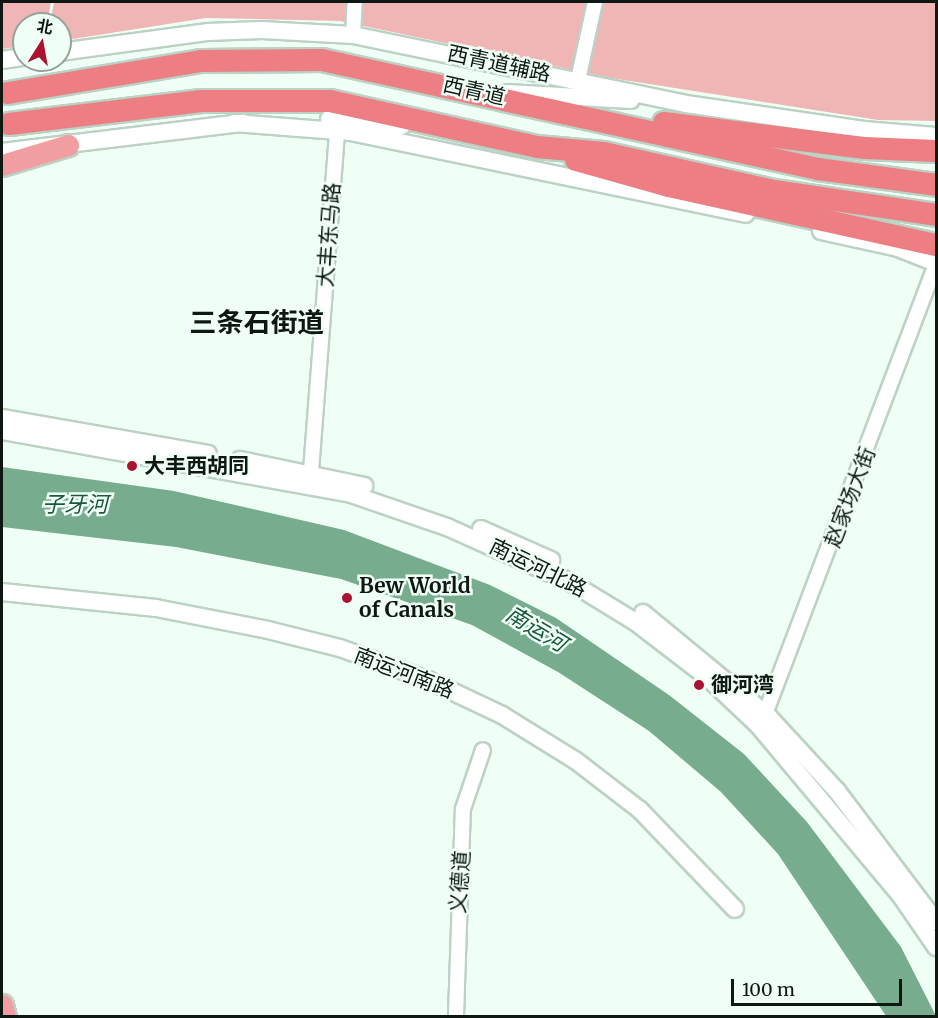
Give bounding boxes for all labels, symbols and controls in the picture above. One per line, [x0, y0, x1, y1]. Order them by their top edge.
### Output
north arrow [12, 12, 72, 72]
text: 北 [35, 15, 55, 38]
street label: 西青道辅路 [445, 41, 553, 87]
street label: 西青道 [440, 72, 508, 110]
street label: 大丰东马路 [313, 182, 345, 288]
district label: 三条石街道 [190, 307, 324, 339]
street label: 赵家场大街 [819, 443, 881, 551]
place label: 大丰西胡同 [144, 453, 249, 479]
marker: 大丰西胡同 [125, 459, 139, 473]
water label: 子牙河 [42, 492, 108, 518]
street label: 南运河北路 [485, 534, 591, 602]
place label: Bew World of Canals [359, 573, 471, 623]
marker: Bew World of Canals [340, 591, 354, 605]
water label: 南运河 [501, 601, 571, 657]
street label: 南运河南路 [350, 642, 458, 704]
place label: 御河湾 [711, 672, 774, 698]
marker: 御河湾 [692, 678, 706, 692]
street label: 义德道 [445, 850, 475, 914]
scale bar [734, 967, 905, 1005]
text: 100 m [742, 978, 795, 1001]

